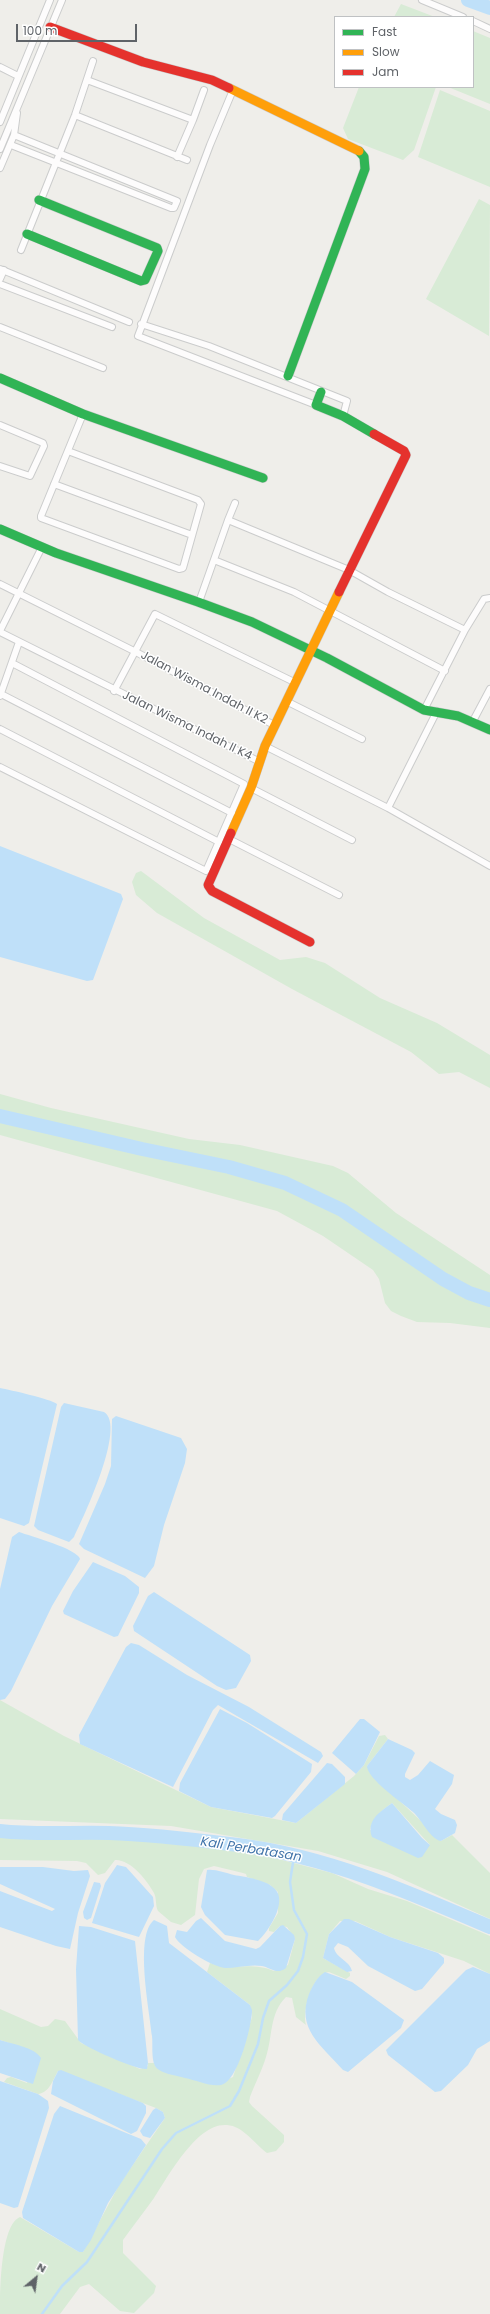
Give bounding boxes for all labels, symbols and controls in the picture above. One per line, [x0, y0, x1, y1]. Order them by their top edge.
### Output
scale bar [18, 16, 139, 42]
legend [334, 16, 474, 88]
text: 100 m [23, 22, 57, 39]
text: Fast [372, 23, 397, 40]
text: Slow [372, 43, 400, 60]
text: Jam [372, 63, 399, 80]
street label: Jalan Wisma Indah II K2 [138, 648, 270, 728]
street label: Jalan Wisma Indah II K4 [120, 688, 254, 764]
water label: Kali Perbatasan [199, 1834, 303, 1866]
north arrow [16, 2258, 56, 2298]
text: N [34, 2259, 49, 2277]

